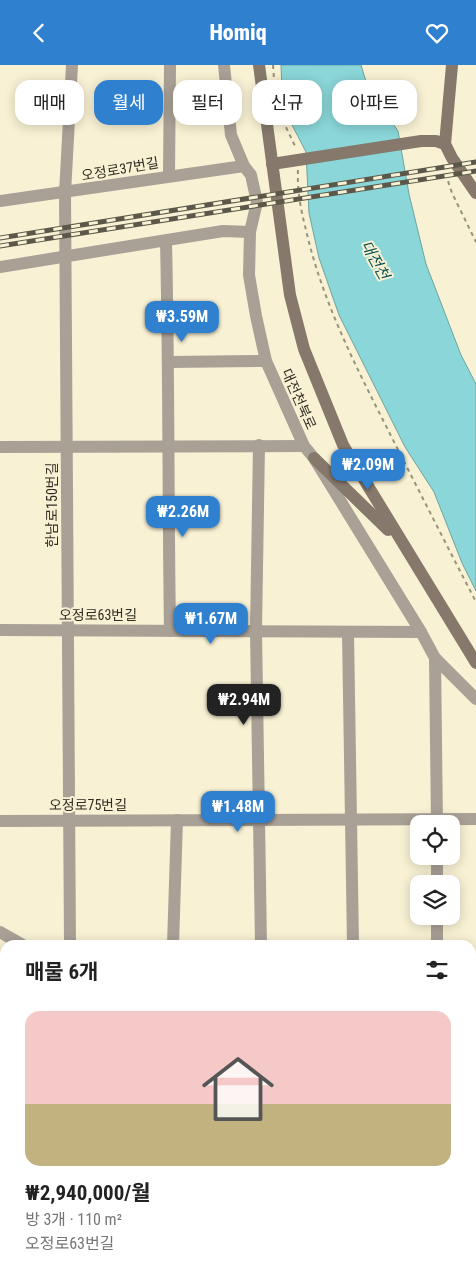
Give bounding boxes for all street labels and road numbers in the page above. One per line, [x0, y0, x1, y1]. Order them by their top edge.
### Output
street label: 오정로37번길 [80, 154, 160, 184]
street label: 대전천북로 [279, 366, 319, 432]
street label: 한남로150번길 [44, 462, 60, 548]
street label: 오정로63번길 [59, 607, 137, 623]
street label: 오정로75번길 [49, 797, 127, 813]

